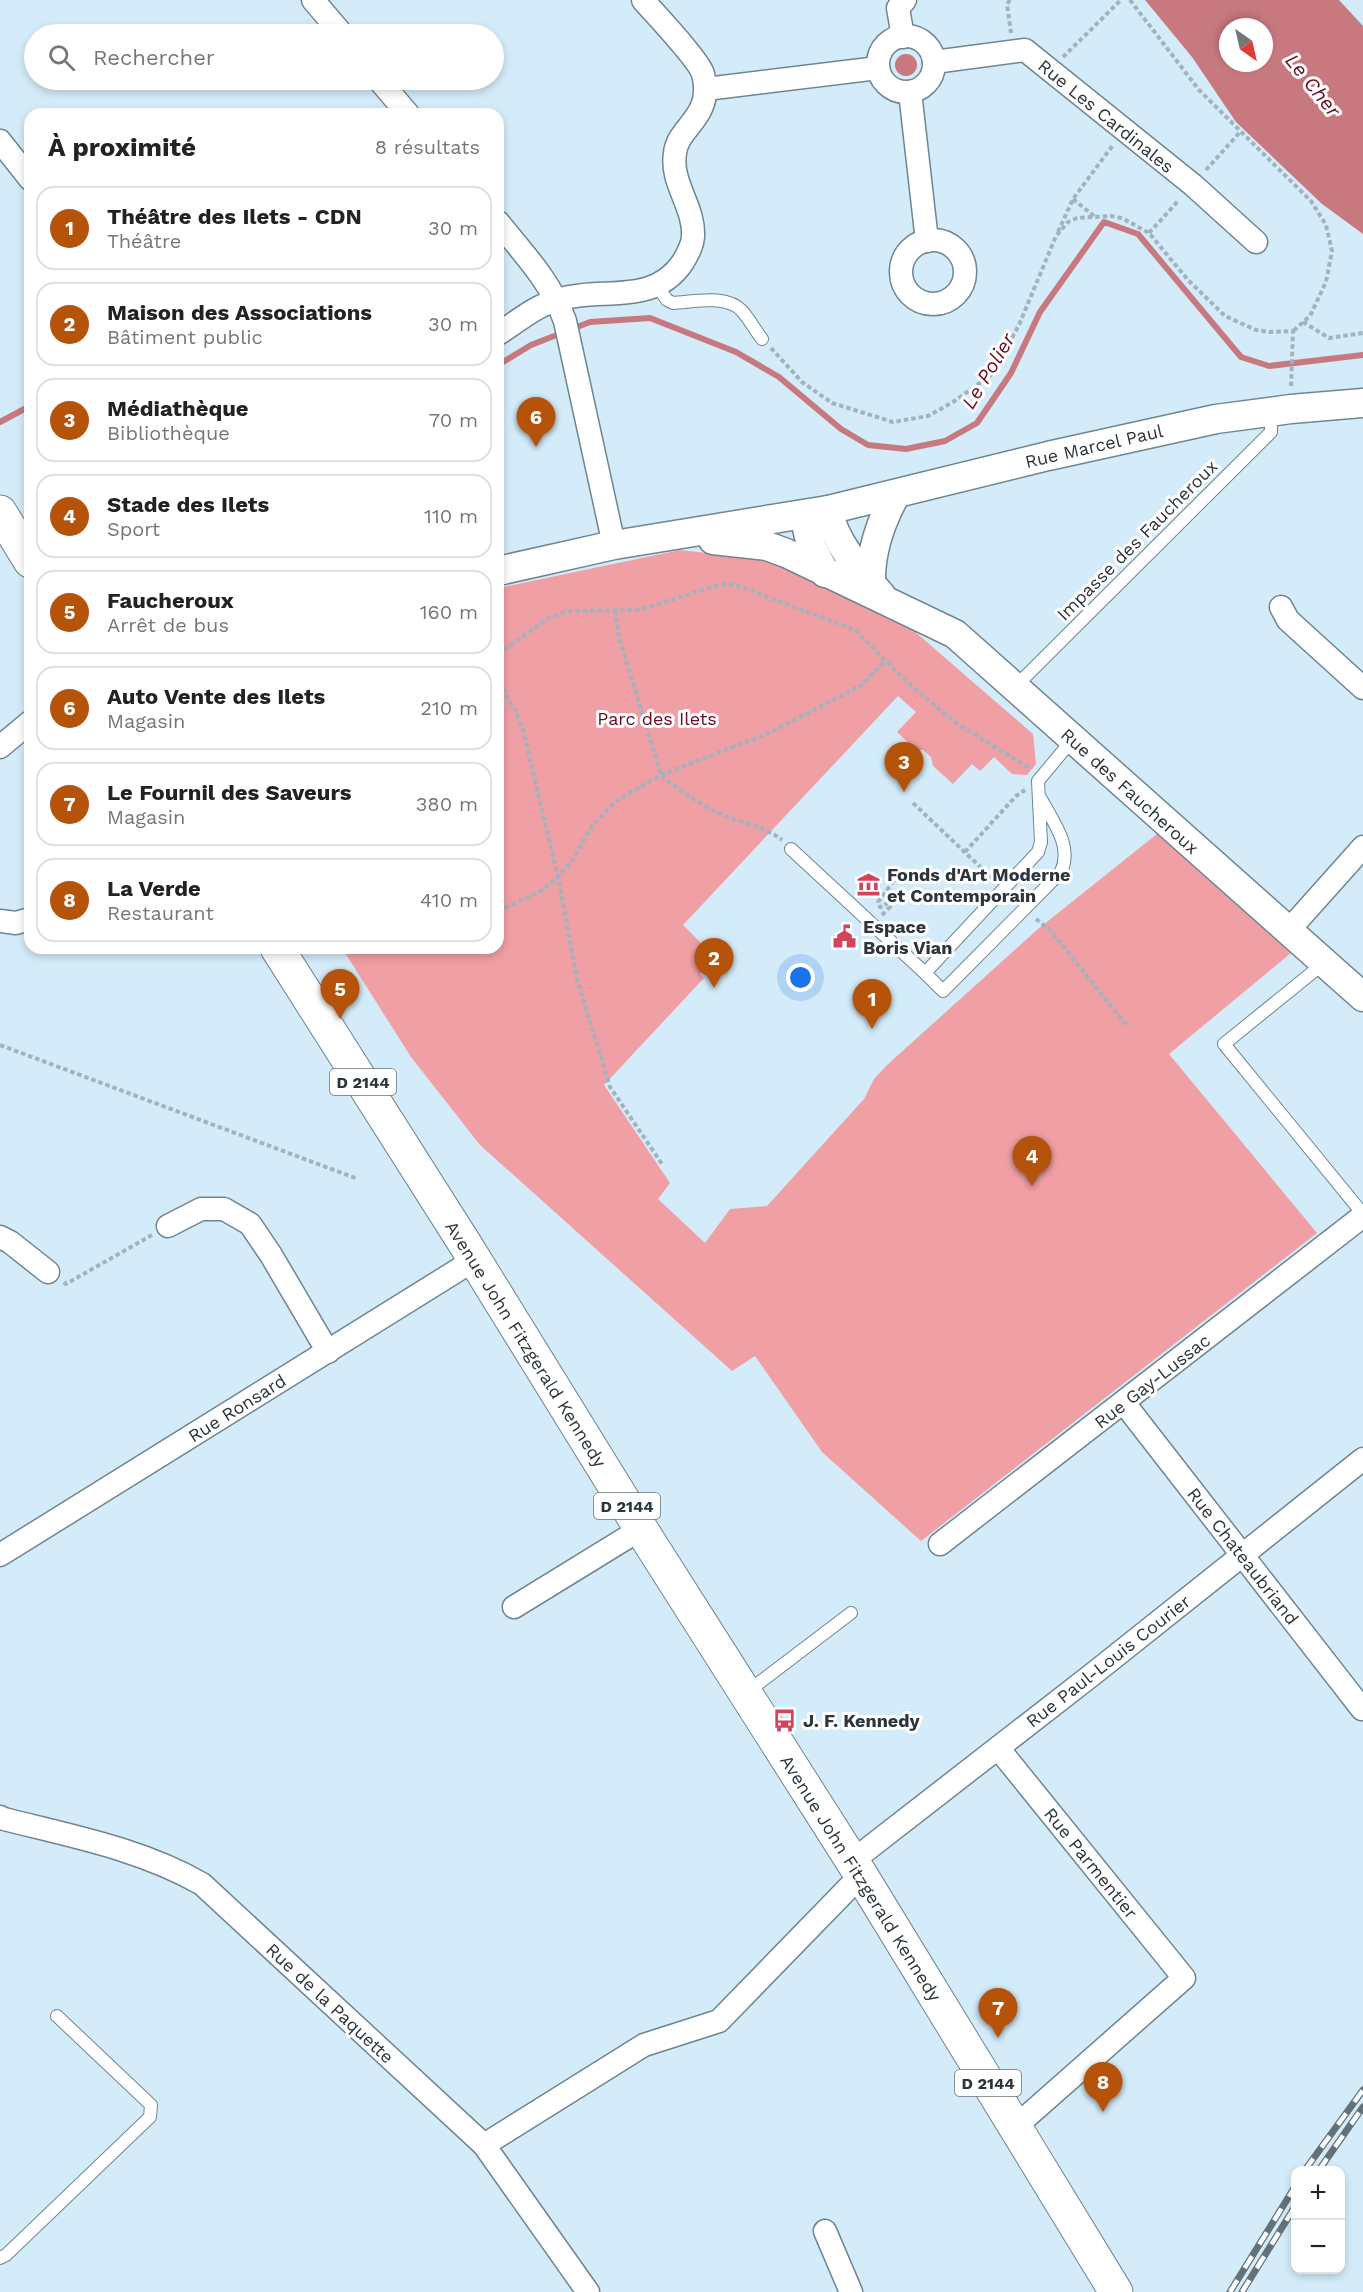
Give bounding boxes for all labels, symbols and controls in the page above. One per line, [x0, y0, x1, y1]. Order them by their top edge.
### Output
north arrow [1219, 18, 1273, 72]
search box [24, 24, 504, 90]
icon: search [45, 41, 78, 74]
text: Rechercher [93, 45, 215, 70]
water label: Le Cher [1280, 49, 1346, 122]
street label: Rue Les Cardinales [1034, 55, 1178, 177]
text: À proximité [48, 132, 196, 162]
text: 8 résultats [375, 135, 480, 159]
text: Théâtre des Ilets - CDN [107, 204, 362, 229]
text: 1 [65, 216, 74, 240]
text: 30 m [428, 216, 478, 240]
text: Théâtre [107, 229, 181, 253]
text: Maison des Associations [107, 300, 372, 325]
text: 2 [64, 312, 75, 336]
text: 30 m [428, 312, 478, 336]
text: Bâtiment public [107, 325, 263, 349]
water label: Le Polier [956, 328, 1021, 413]
text: Médiathèque [107, 396, 249, 421]
pin: 6 [516, 398, 556, 447]
text: 3 [64, 408, 75, 432]
text: 70 m [429, 408, 478, 432]
street label: Rue Marcel Paul [1023, 420, 1166, 472]
text: Bibliothèque [107, 421, 230, 445]
street label: Impasse des Faucheroux [1052, 455, 1222, 625]
text: Stade des Ilets [107, 492, 269, 517]
text: 4 [63, 504, 76, 528]
text: 110 m [424, 504, 478, 528]
text: Sport [107, 517, 160, 541]
text: Faucheroux [107, 588, 234, 613]
text: 5 [64, 600, 75, 624]
text: 160 m [420, 600, 478, 624]
text: Arrêt de bus [107, 613, 229, 637]
text: Auto Vente des Ilets [107, 684, 325, 709]
text: 6 [63, 696, 76, 720]
text: 210 m [420, 696, 478, 720]
park label: Parc des Ilets [597, 708, 717, 729]
text: Magasin [107, 709, 185, 733]
street label: Rue des Faucheroux [1057, 724, 1203, 858]
pin: 3 [884, 742, 924, 792]
text: Le Fournil des Saveurs [107, 780, 351, 805]
text: 7 [63, 792, 76, 816]
text: 380 m [416, 792, 478, 816]
text: Magasin [107, 805, 185, 829]
place label: Fonds d'Art Moderne et Contemporain [887, 864, 1070, 906]
museum icon: Fonds d'Art Moderne et Contemporain [856, 871, 882, 897]
text: La Verde [107, 876, 201, 901]
text: 8 [63, 888, 76, 912]
text: 410 m [420, 888, 478, 912]
text: Restaurant [107, 901, 214, 925]
place label: Espace Boris Vian [863, 916, 952, 958]
public building icon: Espace Boris Vian [832, 923, 858, 949]
pin: 2 [694, 938, 734, 988]
your location [786, 963, 815, 992]
pin: 5 [320, 970, 360, 1019]
pin: 1 [852, 980, 892, 1029]
road number: D 2144 [330, 1069, 396, 1095]
pin: 4 [1012, 1136, 1052, 1186]
street label: Avenue John Fitzgerald Kennedy [441, 1217, 611, 1472]
street label: Rue Gay-Lussac [1090, 1329, 1214, 1433]
street label: Rue Ronsard [184, 1370, 290, 1446]
street label: Rue Chateaubriand [1183, 1483, 1303, 1629]
road number: D 2144 [594, 1493, 660, 1519]
street label: Rue Paul-Louis Courier [1022, 1590, 1194, 1732]
bus stop icon: J. F. Kennedy [772, 1707, 798, 1733]
place label: J. F. Kennedy [803, 1710, 921, 1731]
street label: Avenue John Fitzgerald Kennedy [776, 1751, 946, 2006]
street label: Rue Parmentier [1040, 1803, 1142, 1923]
street label: Rue de la Paquette [262, 1939, 398, 2067]
pin: 7 [978, 1988, 1018, 2038]
pin: 8 [1084, 2062, 1122, 2112]
road number: D 2144 [955, 2070, 1021, 2096]
map controls [1291, 2166, 1345, 2274]
button: + [1291, 2166, 1345, 2220]
button: − [1291, 2220, 1345, 2274]

